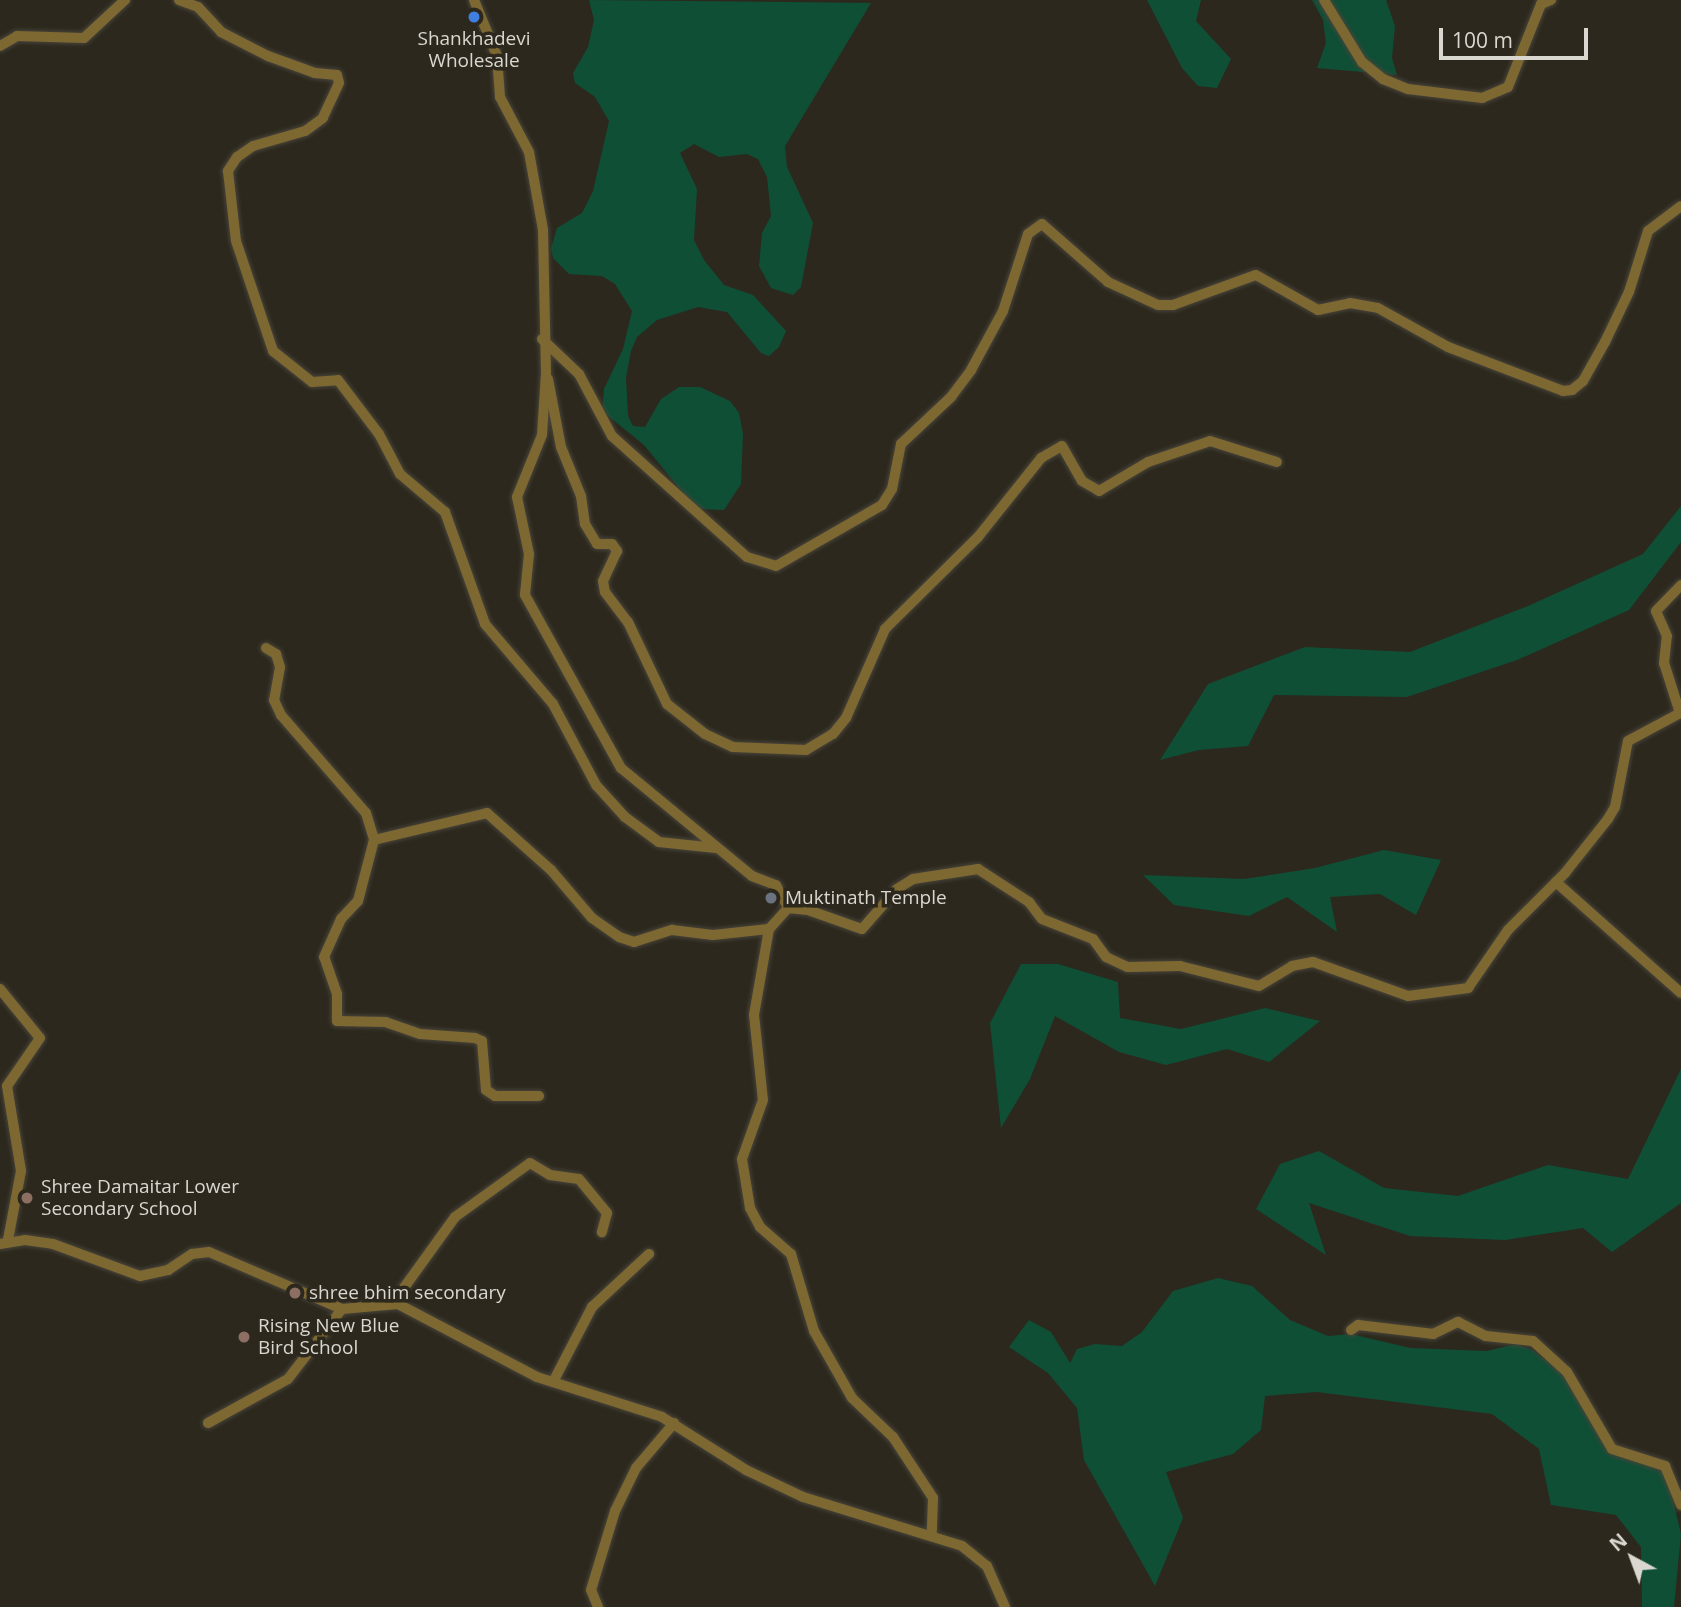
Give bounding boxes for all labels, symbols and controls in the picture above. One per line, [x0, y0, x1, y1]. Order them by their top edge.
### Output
marker: Shankhadevi Wholesale [466, 9, 482, 25]
scale bar [1443, 14, 1592, 58]
text: 100 m [1452, 26, 1513, 54]
place label: Shankhadevi Wholesale [417, 28, 531, 72]
place label: Muktinath Temple [785, 887, 947, 909]
marker: Muktinath Temple [763, 890, 779, 906]
place label: Shree Damaitar Lower Secondary School [41, 1176, 239, 1220]
marker: Shree Damaitar Lower Secondary School [19, 1190, 35, 1206]
place label: shree bhim secondary [309, 1282, 506, 1304]
marker: shree bhim secondary [287, 1285, 303, 1301]
place label: Rising New Blue Bird School [258, 1315, 399, 1359]
marker: Rising New Blue Bird School [236, 1329, 252, 1345]
north arrow [1597, 1523, 1667, 1593]
text: N [1604, 1527, 1633, 1557]

